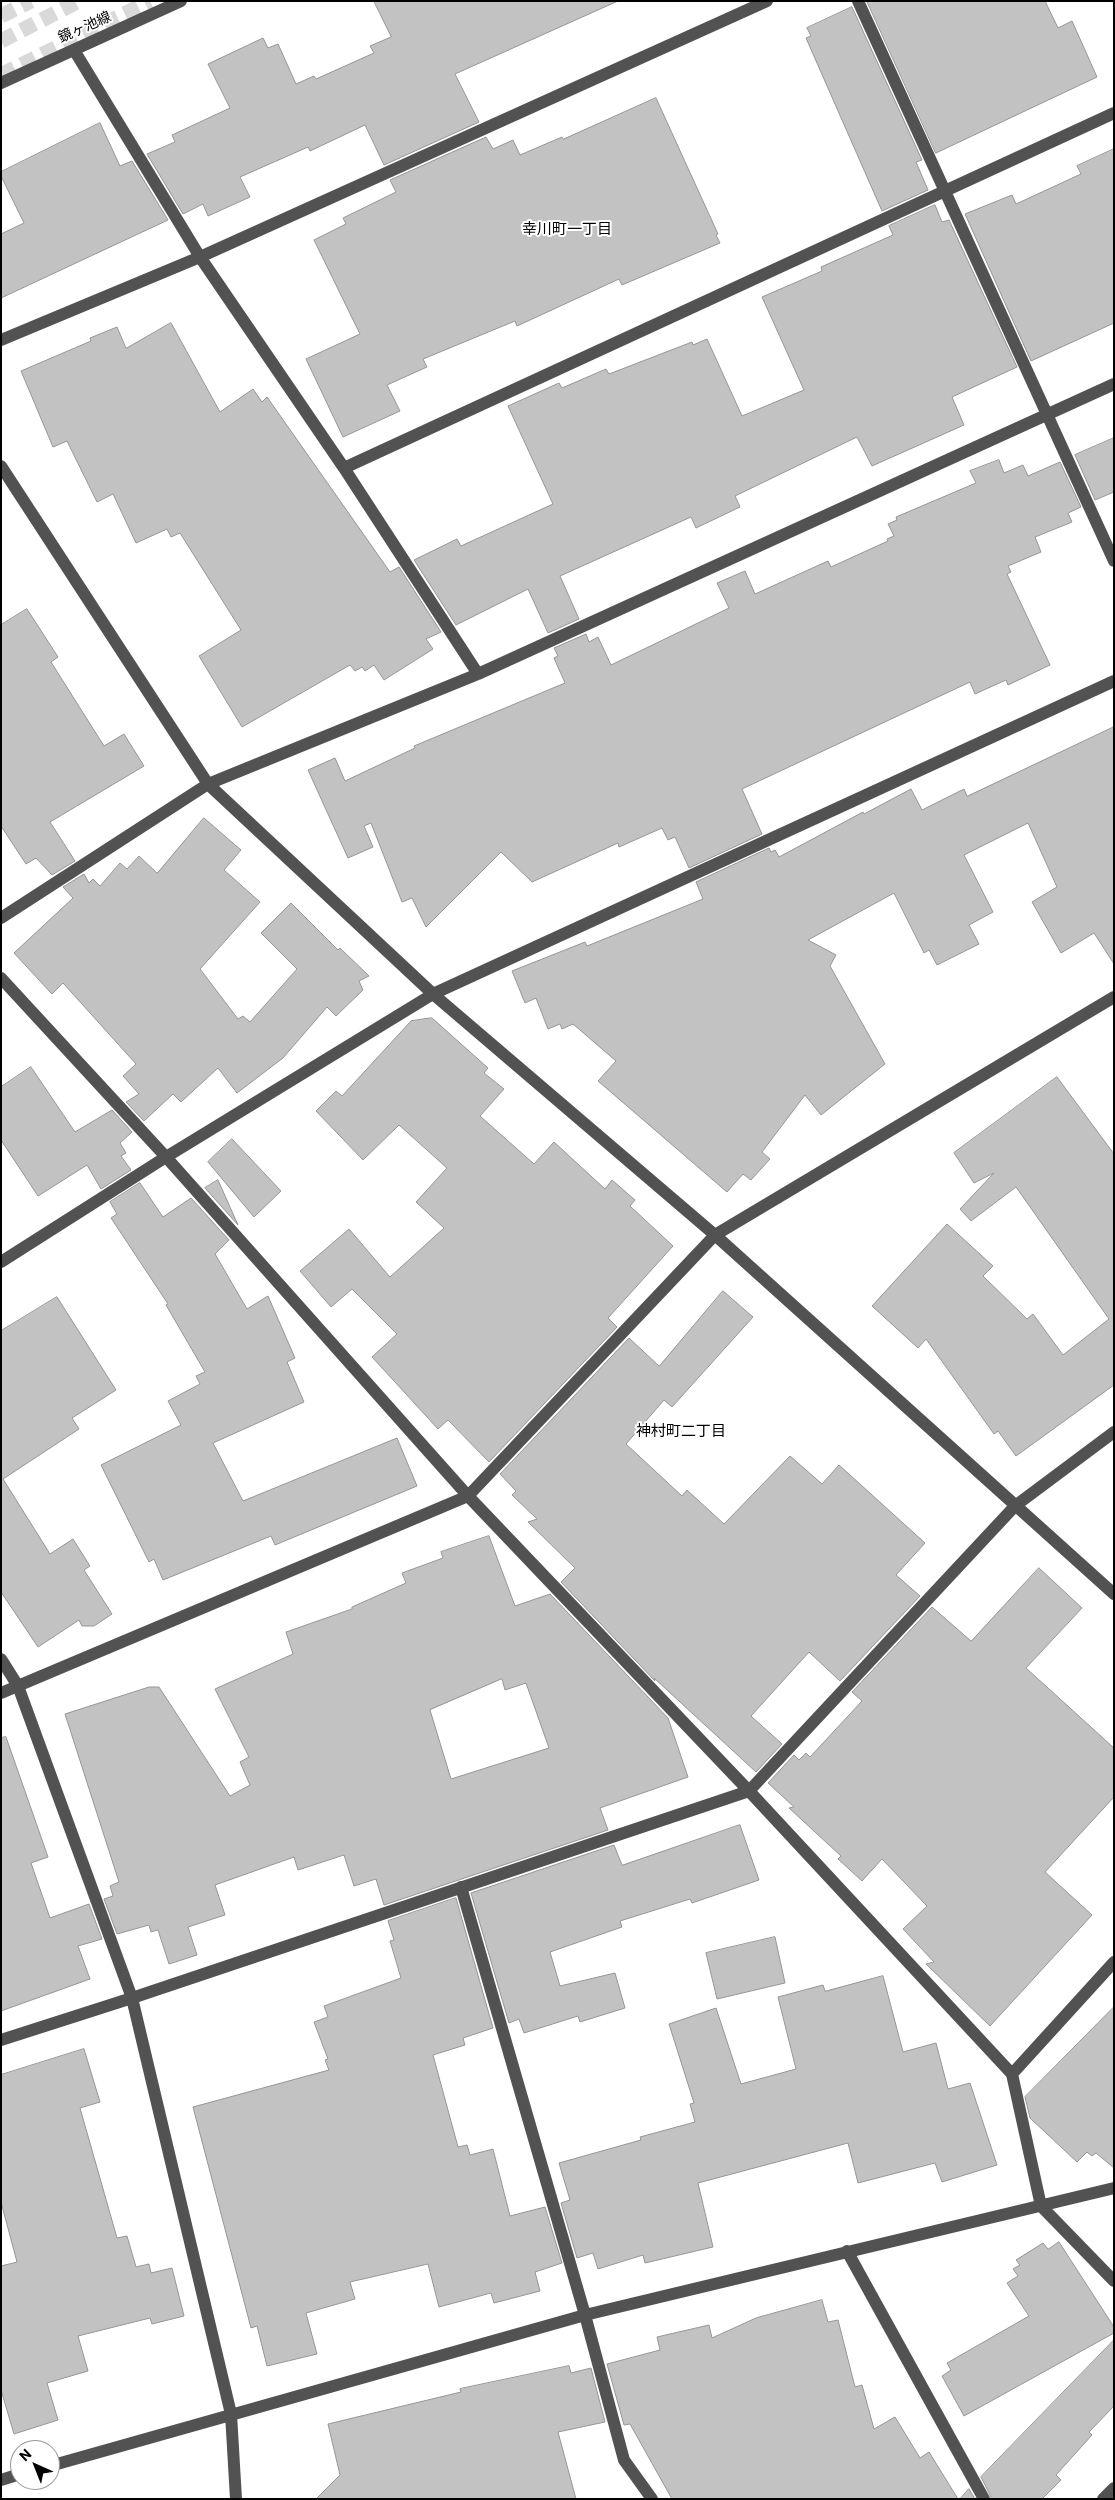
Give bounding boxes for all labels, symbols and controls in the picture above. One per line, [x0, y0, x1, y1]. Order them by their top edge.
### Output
street label: 鏡ヶ池線 [56, 9, 114, 47]
district label: 幸川町一丁目 [522, 221, 612, 239]
district label: 神村町二丁目 [636, 1423, 726, 1441]
north arrow [10, 2440, 60, 2490]
text: N [16, 2446, 34, 2464]

